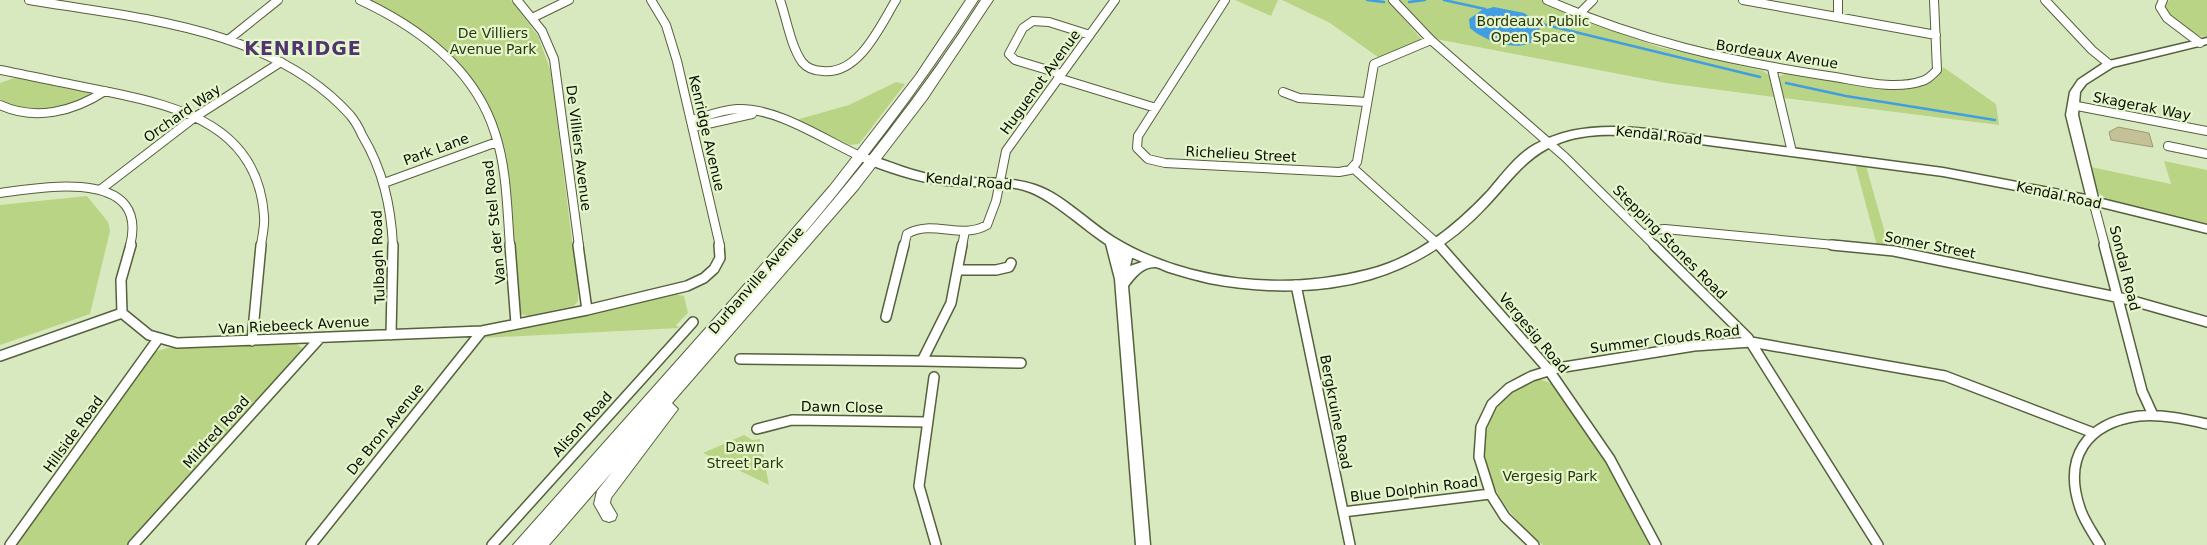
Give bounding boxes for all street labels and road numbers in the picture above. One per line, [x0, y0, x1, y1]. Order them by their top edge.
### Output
street label: Huguenot Avenue [997, 27, 1083, 137]
street label: Bordeaux Avenue [1715, 36, 1839, 72]
street label: Kenridge Avenue [686, 73, 728, 193]
street label: Orchard Way [140, 81, 224, 145]
street label: De Villiers Avenue [563, 84, 595, 212]
street label: Skagerak Way [2092, 89, 2192, 123]
street label: Kendal Road [1615, 123, 1703, 147]
street label: Park Lane [401, 130, 471, 168]
street label: Richelieu Street [1185, 143, 1297, 165]
street label: Van der Stel Road [480, 159, 508, 285]
street label: Kendal Road [925, 169, 1013, 193]
street label: Kendal Road [2015, 178, 2103, 212]
street label: Stepping Stones Road [1610, 182, 1730, 302]
street label: Tulbagh Road [368, 210, 388, 305]
street label: Durbanville Avenue [705, 223, 807, 337]
street label: Sondal Road [2107, 224, 2143, 312]
street label: Somer Street [1883, 228, 1977, 262]
street label: Vergesig Road [1496, 290, 1572, 376]
street label: Van Riebeeck Avenue [218, 313, 370, 337]
street label: Summer Clouds Road [1589, 322, 1741, 356]
street label: Bergkruine Road [1317, 353, 1355, 471]
street label: De Bron Avenue [343, 380, 427, 478]
street label: Alison Road [549, 388, 615, 460]
street label: Hillside Road [40, 393, 106, 475]
street label: Mildred Road [180, 393, 252, 471]
street label: Dawn Close [801, 398, 883, 416]
street label: Blue Dolphin Road [1349, 473, 1479, 505]

